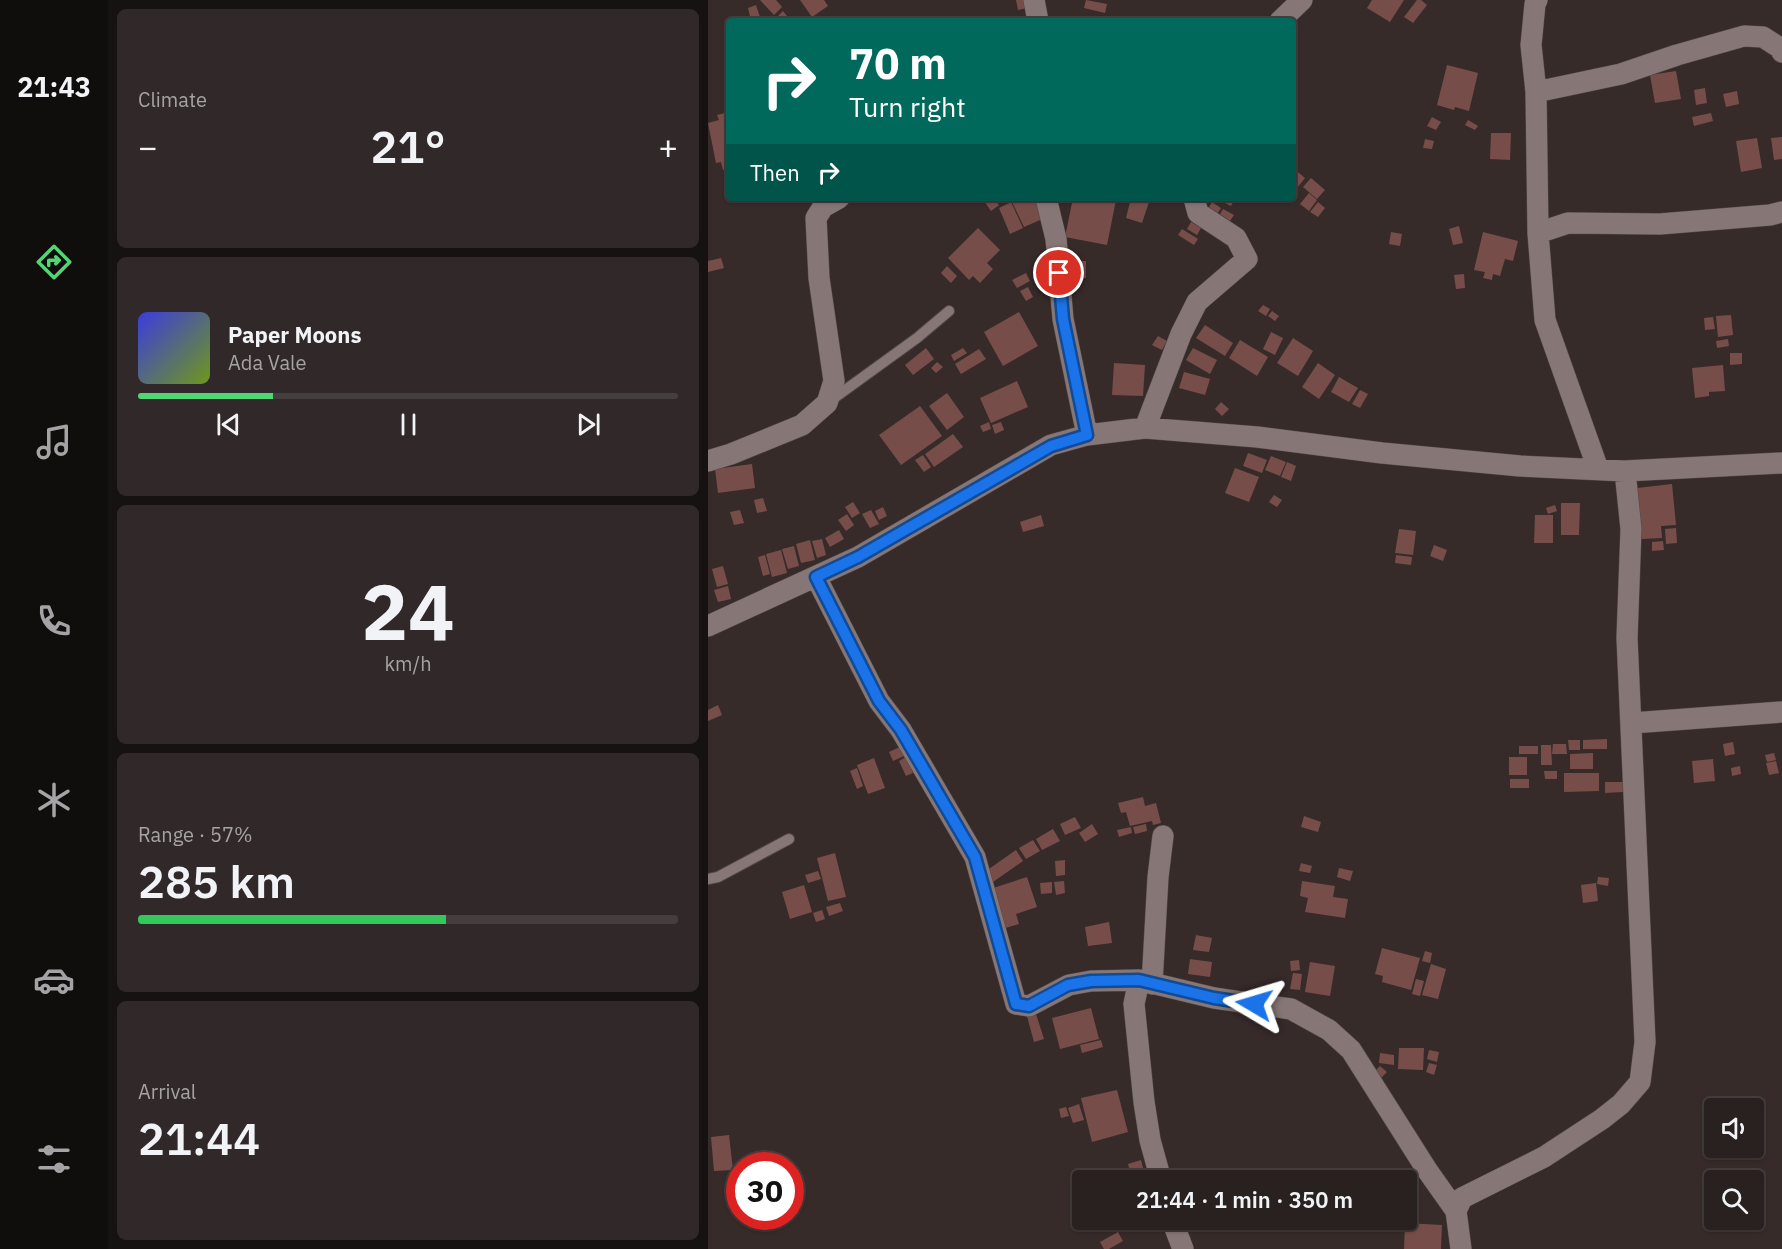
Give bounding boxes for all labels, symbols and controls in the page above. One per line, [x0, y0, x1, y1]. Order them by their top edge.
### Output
text: 70 m [849, 36, 947, 91]
icon: right [750, 42, 828, 120]
text: 21:43 [17, 69, 91, 104]
text: Climate [138, 86, 207, 113]
text: Turn right [849, 89, 966, 124]
text: 21° [370, 117, 446, 175]
text: − [138, 125, 158, 168]
text: + [658, 125, 678, 168]
icon: right [812, 156, 845, 189]
text: Then [750, 158, 800, 187]
icon: directions [33, 241, 75, 283]
pin [1033, 247, 1084, 298]
icon: arrive [1042, 256, 1075, 289]
text: Paper Moons [228, 320, 361, 349]
text: Ada Vale [228, 349, 307, 376]
icon: previous [212, 408, 245, 441]
icon: pause [392, 408, 425, 441]
icon: next [572, 408, 605, 441]
icon: music [33, 421, 75, 463]
text: 24 [361, 560, 455, 661]
icon: phone [33, 600, 75, 642]
text: km/h [384, 650, 432, 677]
icon: climate [33, 779, 75, 821]
text: Range · 57% [138, 821, 253, 848]
text: 285 km [138, 852, 295, 910]
icon: car [33, 959, 75, 1001]
position arrow [1222, 972, 1286, 1036]
text: Arrival [138, 1078, 196, 1105]
map controls [1704, 1098, 1764, 1230]
button: sound [1704, 1098, 1764, 1158]
text: 21:44 [138, 1109, 260, 1167]
icon: filters [33, 1138, 75, 1180]
speed limit sign: 30 [726, 1152, 804, 1230]
button: search [1704, 1170, 1764, 1230]
text: 21:44 · 1 min · 350 m [1136, 1185, 1353, 1214]

